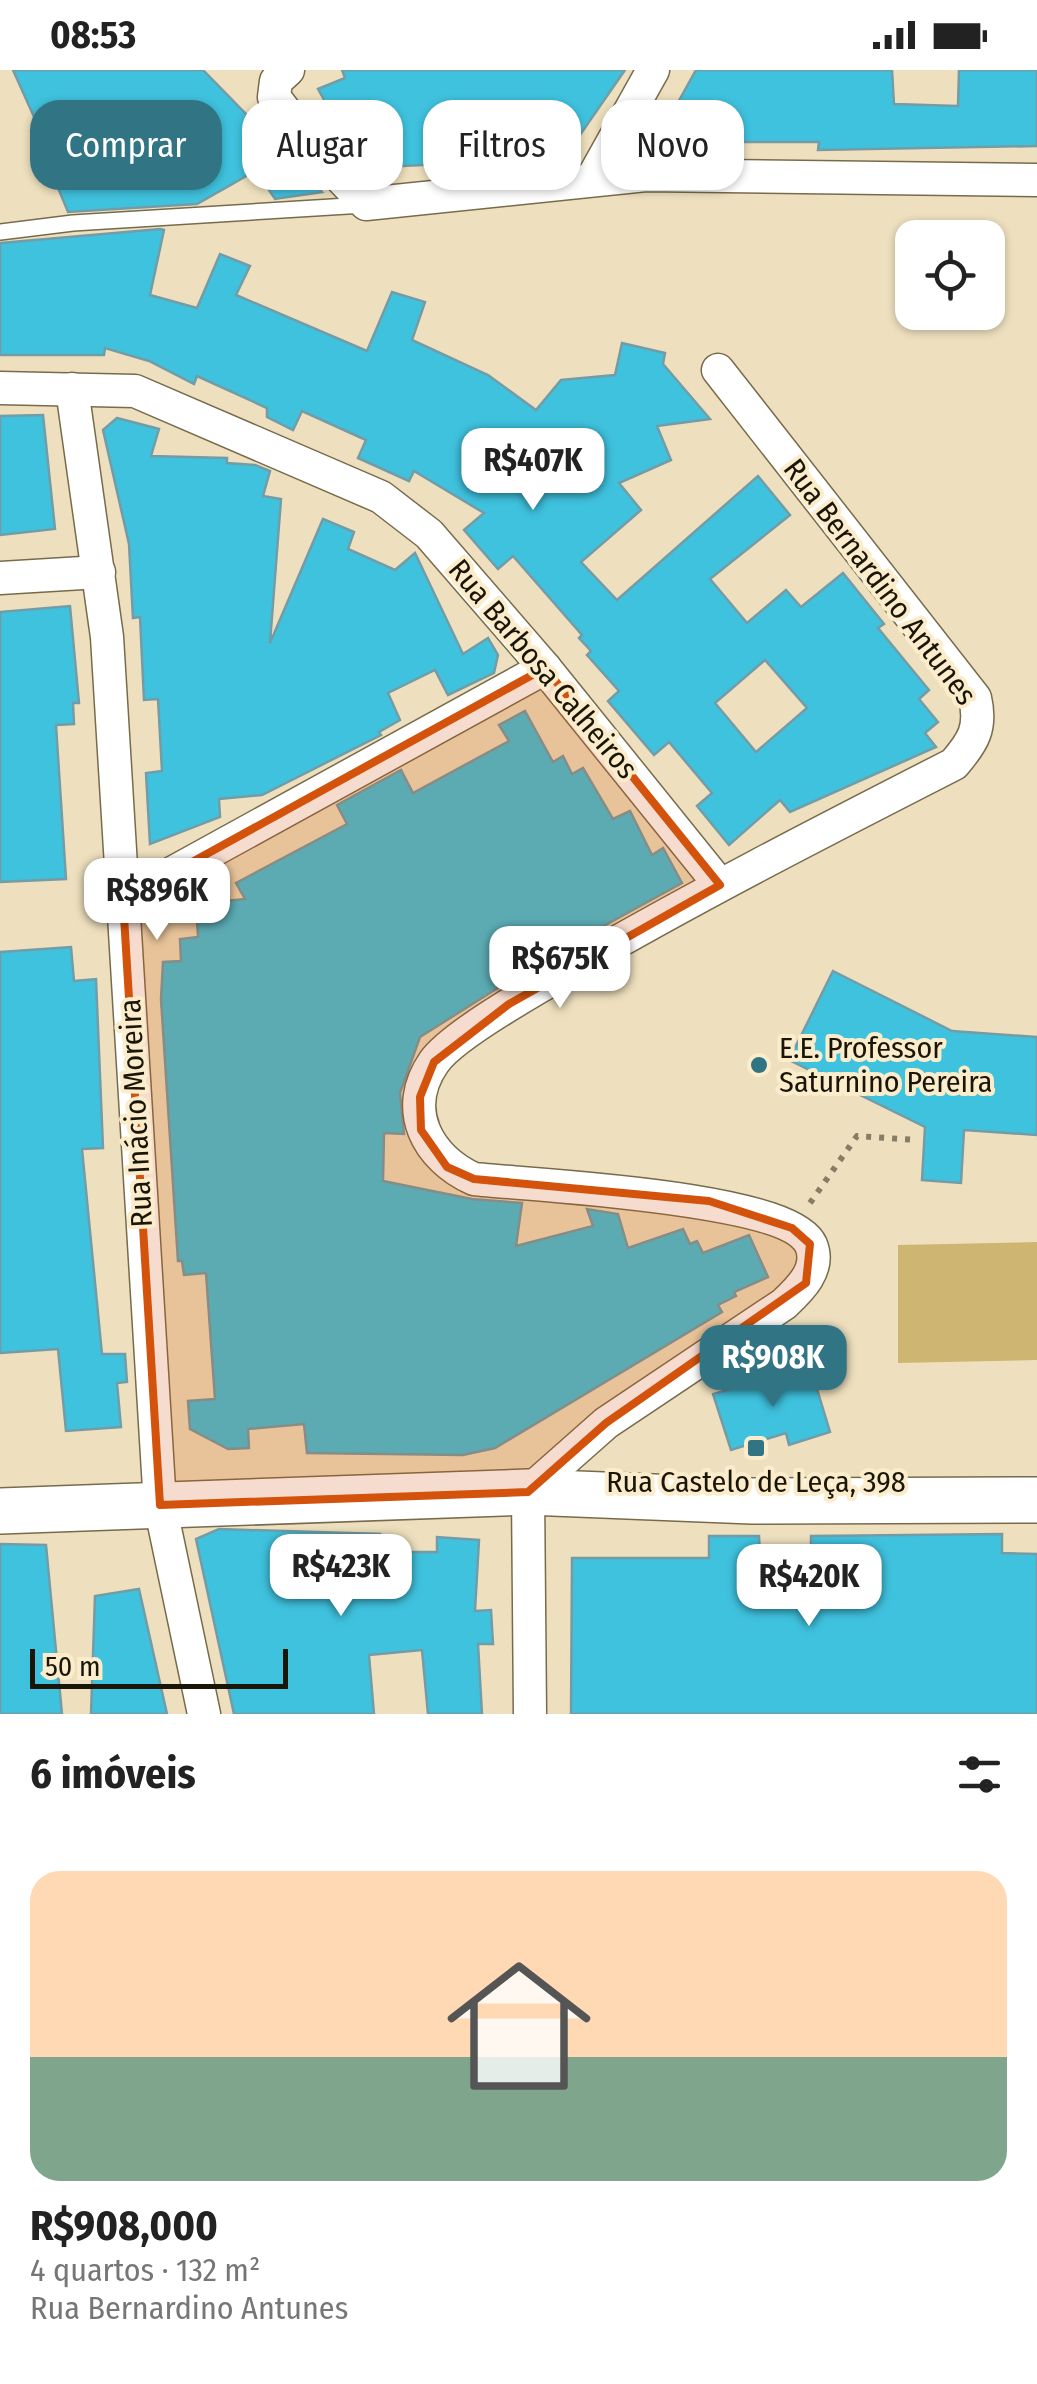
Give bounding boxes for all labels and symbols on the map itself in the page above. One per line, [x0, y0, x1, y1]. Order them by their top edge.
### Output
pin: R$407K [452, 428, 614, 513]
street label: Rua Bernardino Antunes [776, 452, 984, 712]
street label: Rua Barbosa Calheiros [441, 552, 645, 786]
pin: R$896K [76, 858, 238, 943]
pin: R$675K [479, 926, 641, 1011]
street label: Rua Inácio Moreira [112, 998, 160, 1228]
place label: E.E. Professor Saturnino Pereira [779, 1030, 992, 1100]
marker: E.E. Professor Saturnino Pereira [748, 1054, 770, 1076]
pin: R$908K [692, 1325, 854, 1410]
marker: Rua Castelo de Leça, 398 [745, 1437, 767, 1459]
place label: Rua Castelo de Leça, 398 [606, 1464, 906, 1500]
pin: R$423K [260, 1534, 422, 1619]
pin: R$420K [728, 1544, 890, 1629]
scale bar [30, 1644, 288, 1688]

